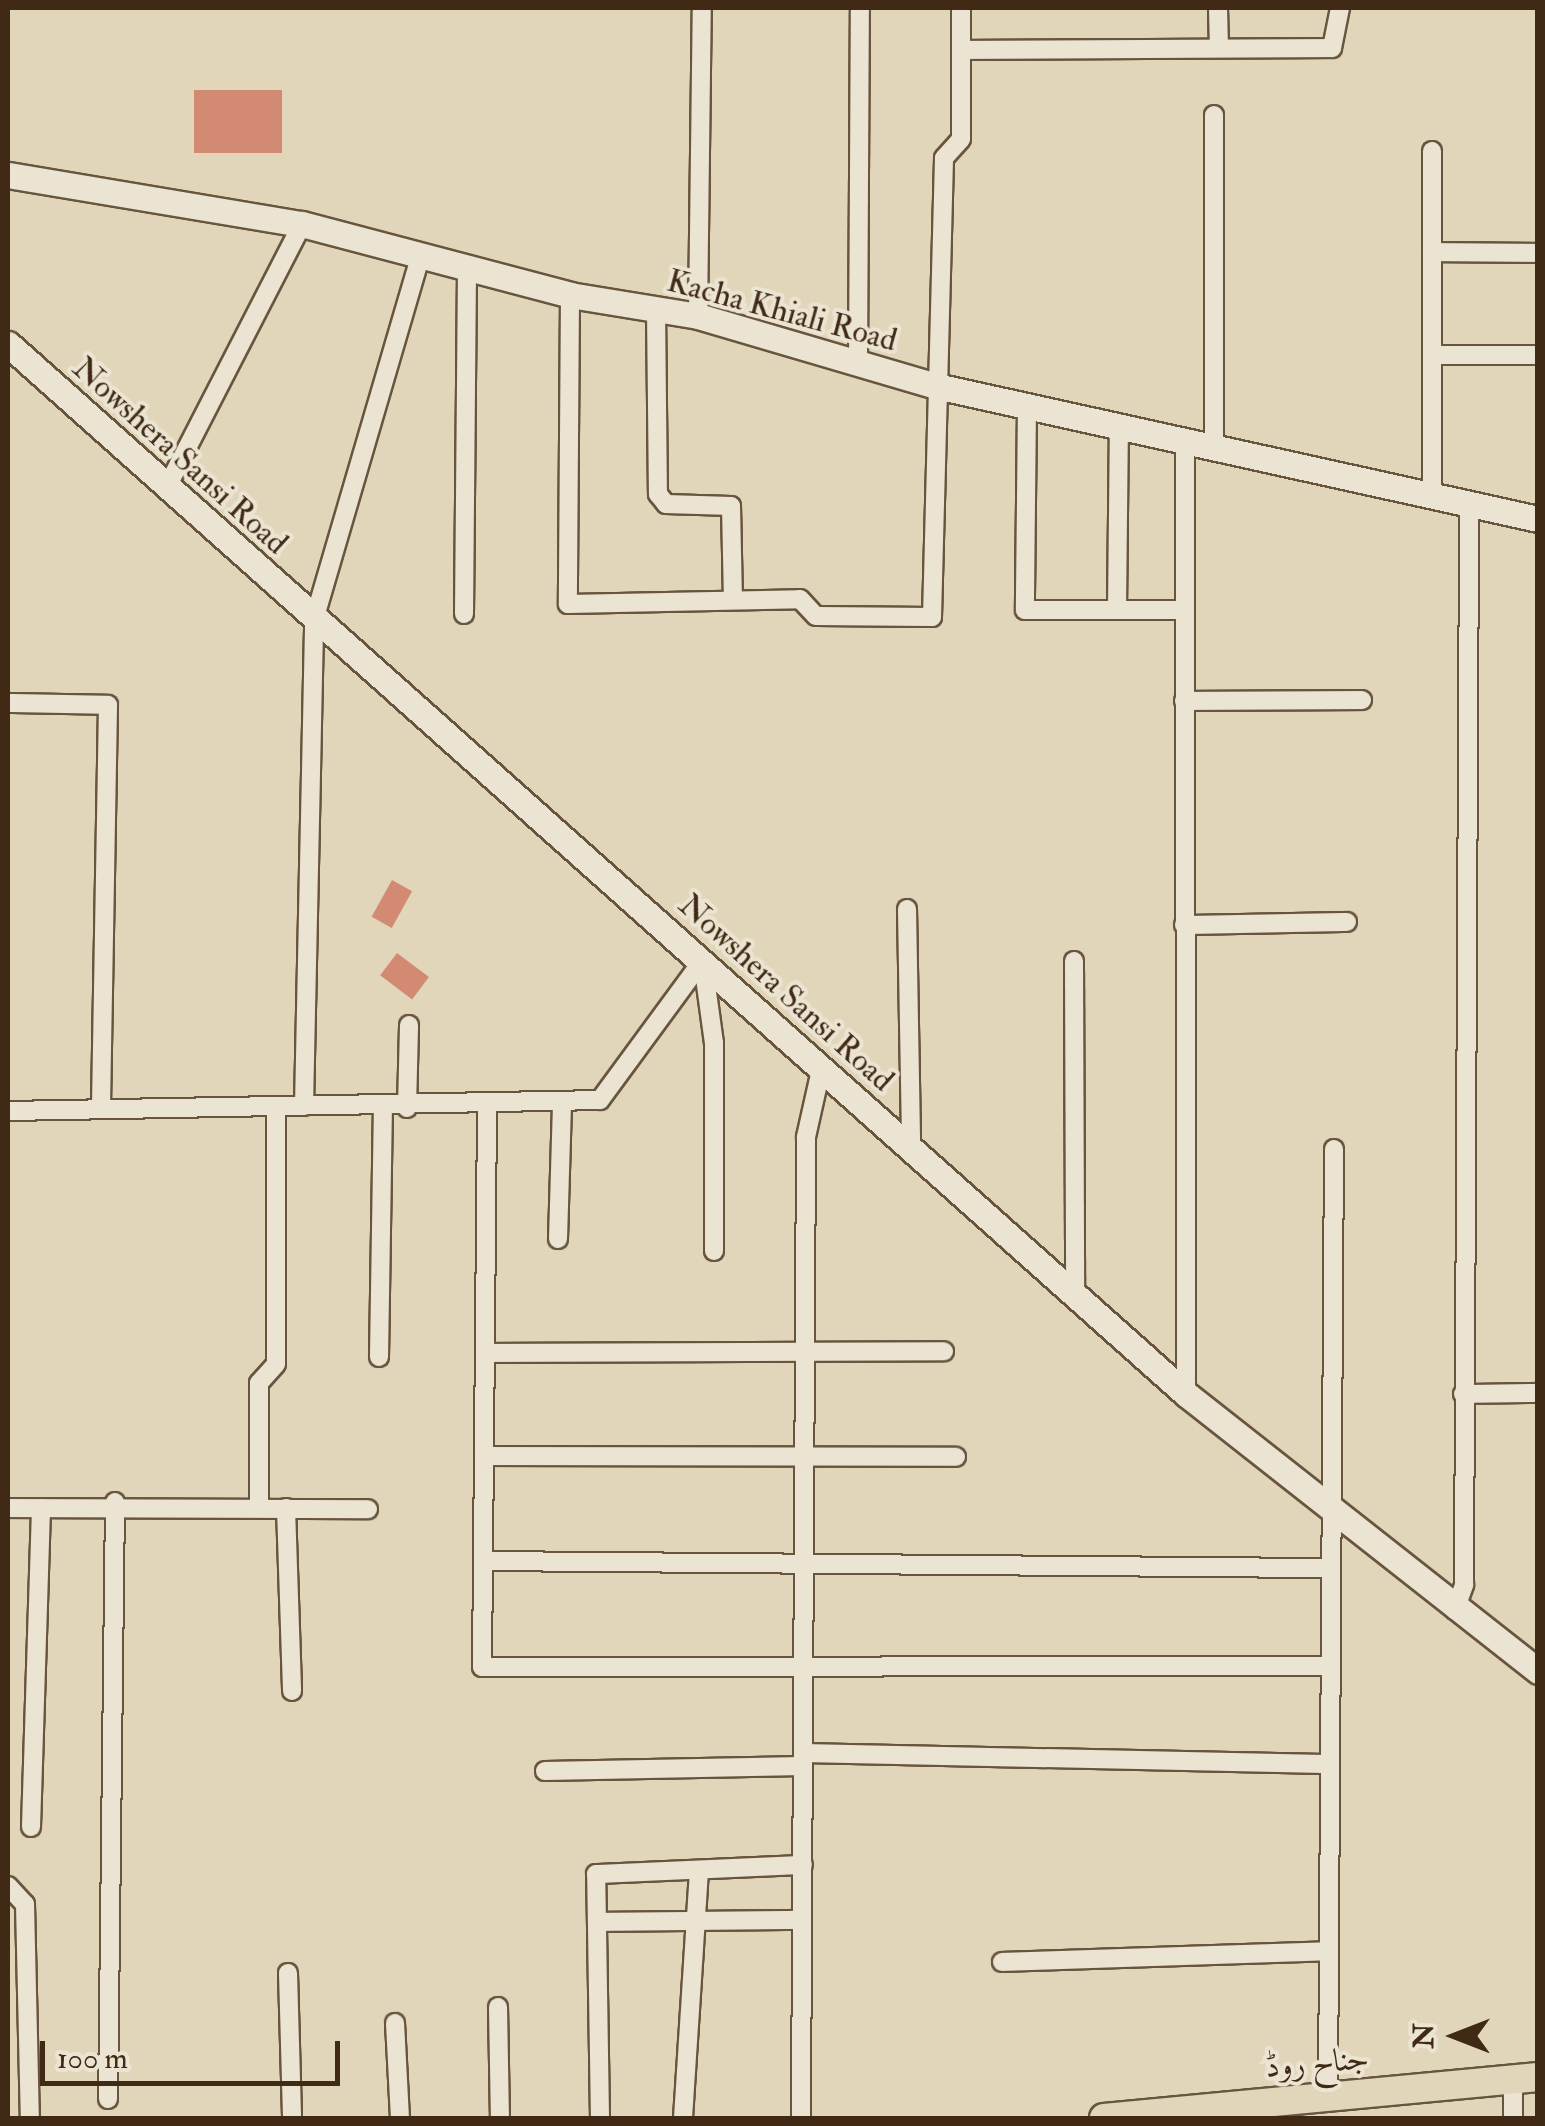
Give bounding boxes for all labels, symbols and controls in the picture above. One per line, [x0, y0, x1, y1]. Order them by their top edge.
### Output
street label: Kacha Khiali Road [663, 262, 901, 360]
street label: Nowshera Sansi Road [65, 349, 295, 563]
street label: Nowshera Sansi Road [671, 886, 901, 1100]
north arrow [1405, 1986, 1505, 2086]
scale bar [45, 2021, 345, 2083]
text: N [1407, 2023, 1442, 2049]
street label: جناح روڈ [1264, 2039, 1370, 2087]
text: 100 m [57, 2040, 128, 2077]

